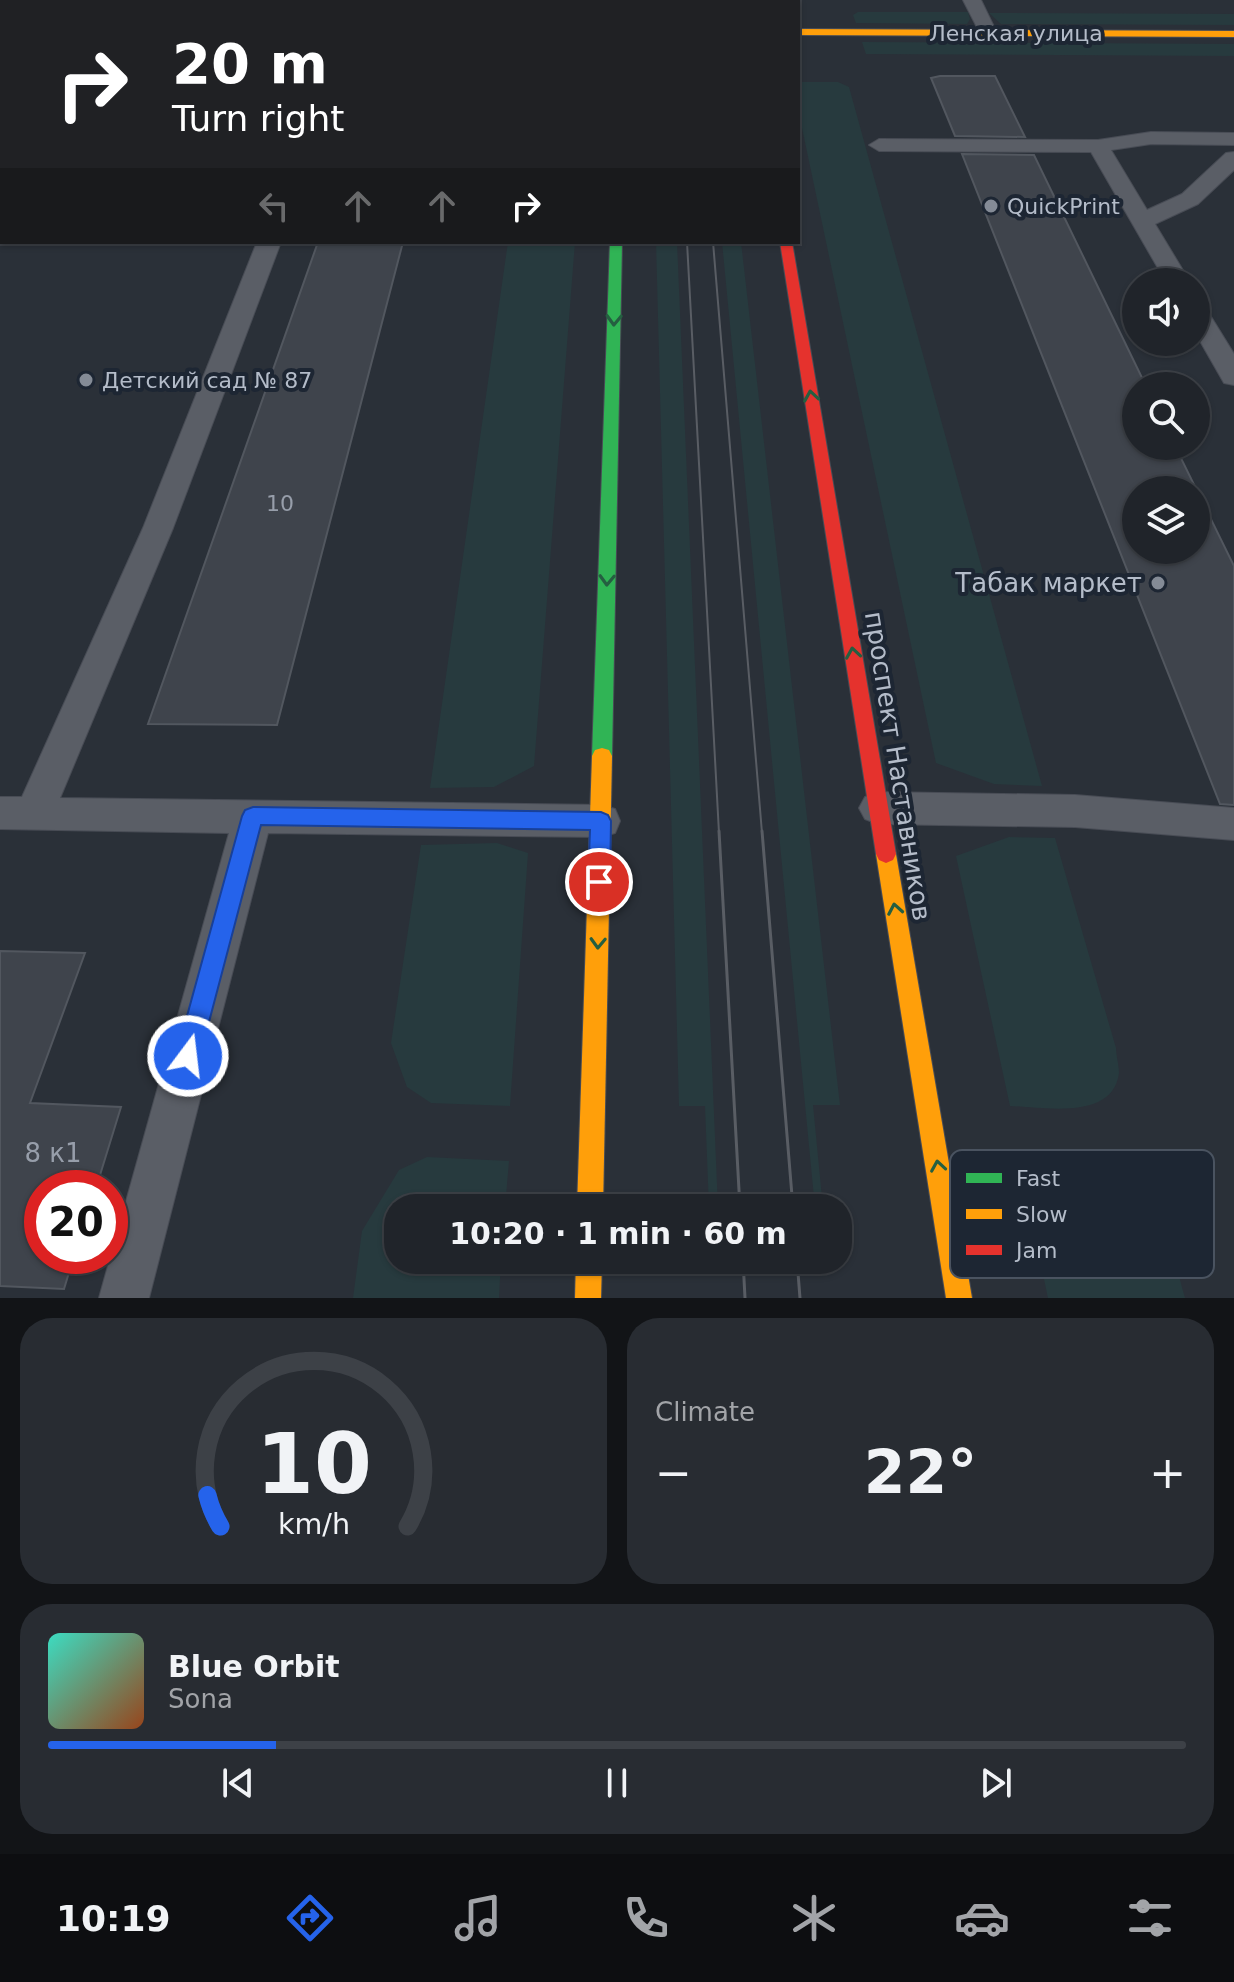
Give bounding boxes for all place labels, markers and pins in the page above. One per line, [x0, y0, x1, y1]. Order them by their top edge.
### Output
place label: QuickPrint [1007, 194, 1120, 219]
marker: QuickPrint [982, 197, 1000, 215]
place label: Детский сад № 87 [102, 368, 312, 393]
marker: Детский сад № 87 [77, 371, 95, 389]
place label: Табак маркет [954, 568, 1142, 598]
marker: Табак маркет [1149, 574, 1167, 592]
pin [565, 848, 633, 916]

